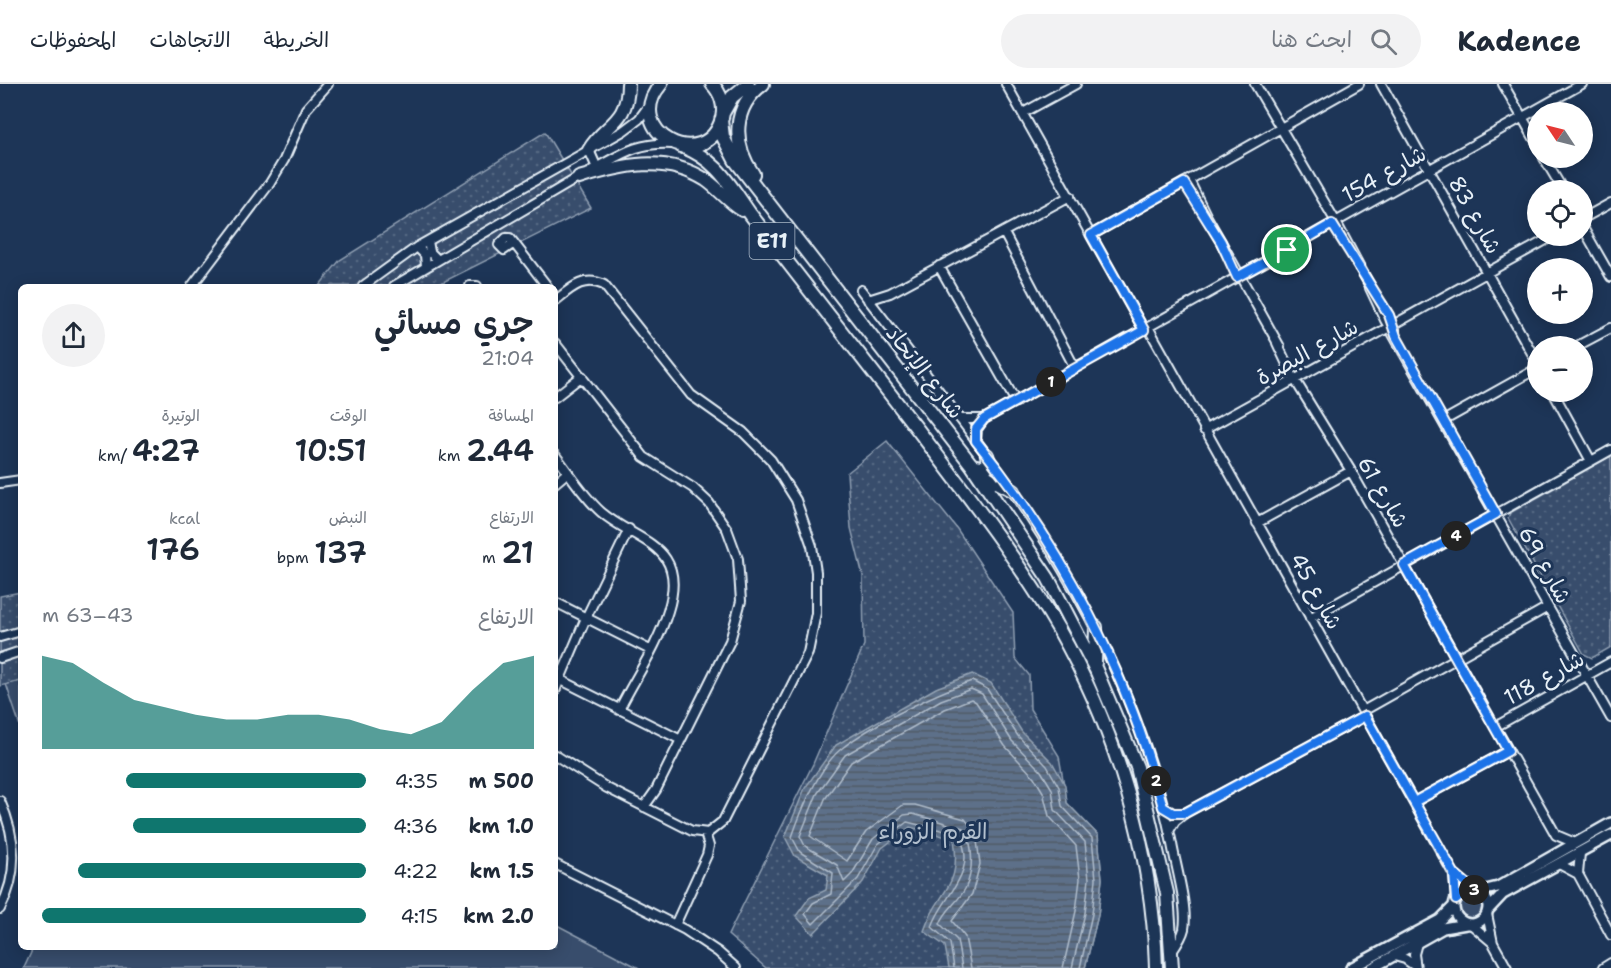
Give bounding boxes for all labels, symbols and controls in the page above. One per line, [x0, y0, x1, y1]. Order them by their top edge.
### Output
search box [1001, 14, 1421, 68]
text: Kadence [1457, 22, 1581, 60]
text: ابحث هنا [1271, 25, 1352, 54]
icon: search [1367, 25, 1400, 58]
text: المحفوظات [30, 26, 116, 54]
text: الاتجاهات [149, 26, 231, 54]
text: الخريطة [264, 26, 329, 54]
north arrow [1527, 102, 1593, 168]
map controls [1527, 102, 1593, 402]
street label: شارع 154 [1337, 139, 1432, 210]
street label: شارع 83 [1441, 171, 1508, 260]
button: locate [1527, 180, 1593, 246]
road number: E11 [750, 223, 794, 259]
pin [1261, 224, 1312, 275]
icon: arrive [1270, 233, 1303, 266]
button: + [1527, 258, 1593, 324]
text: جري مسائي [374, 300, 534, 345]
button: share [42, 304, 105, 367]
street label: شارع البصرة [1251, 312, 1364, 393]
street label: شارع الإتحاد [879, 319, 971, 425]
button: − [1527, 336, 1593, 402]
text: 21:04 [481, 345, 534, 371]
pin: 1 [1036, 367, 1066, 397]
text: 1 [1047, 371, 1055, 392]
text: الوتيرة [161, 405, 200, 426]
text: الوقت [330, 405, 367, 426]
text: المسافة [488, 405, 534, 426]
text: 4:27 [132, 430, 200, 471]
text: 10:51 [295, 430, 367, 471]
text: 2.44 [466, 430, 534, 471]
text: /km [98, 445, 132, 466]
text: km [438, 445, 466, 466]
street label: شارع 61 [1350, 451, 1415, 534]
text: النبض [329, 507, 367, 528]
text: الارتفاع [489, 507, 534, 528]
text: kcal [169, 508, 200, 529]
pin: 4 [1441, 521, 1471, 551]
street label: شارع 69 [1511, 521, 1578, 609]
text: 4 [1450, 525, 1462, 546]
text: 176 [146, 529, 200, 570]
text: 137 [314, 532, 367, 573]
text: 21 [501, 532, 534, 573]
text: bpm [277, 547, 314, 568]
text: m [482, 547, 501, 568]
street label: شارع 45 [1282, 548, 1349, 635]
text: 43–63 m [42, 602, 133, 628]
text: الارتفاع [478, 604, 534, 630]
street label: شارع 118 [1499, 644, 1590, 713]
pin: 2 [1141, 766, 1171, 796]
text: 4:35 [395, 768, 438, 794]
text: 500 m [468, 768, 534, 794]
text: 2 [1150, 770, 1162, 791]
text: 4:36 [393, 813, 438, 839]
text: 1.0 km [469, 813, 534, 839]
park label: القرم الزوراء [878, 817, 988, 848]
text: 4:22 [393, 858, 438, 884]
text: 1.5 km [470, 858, 534, 884]
pin: 3 [1459, 875, 1489, 905]
text: 3 [1468, 879, 1480, 900]
text: 4:15 [400, 903, 438, 929]
text: 2.0 km [463, 903, 534, 929]

